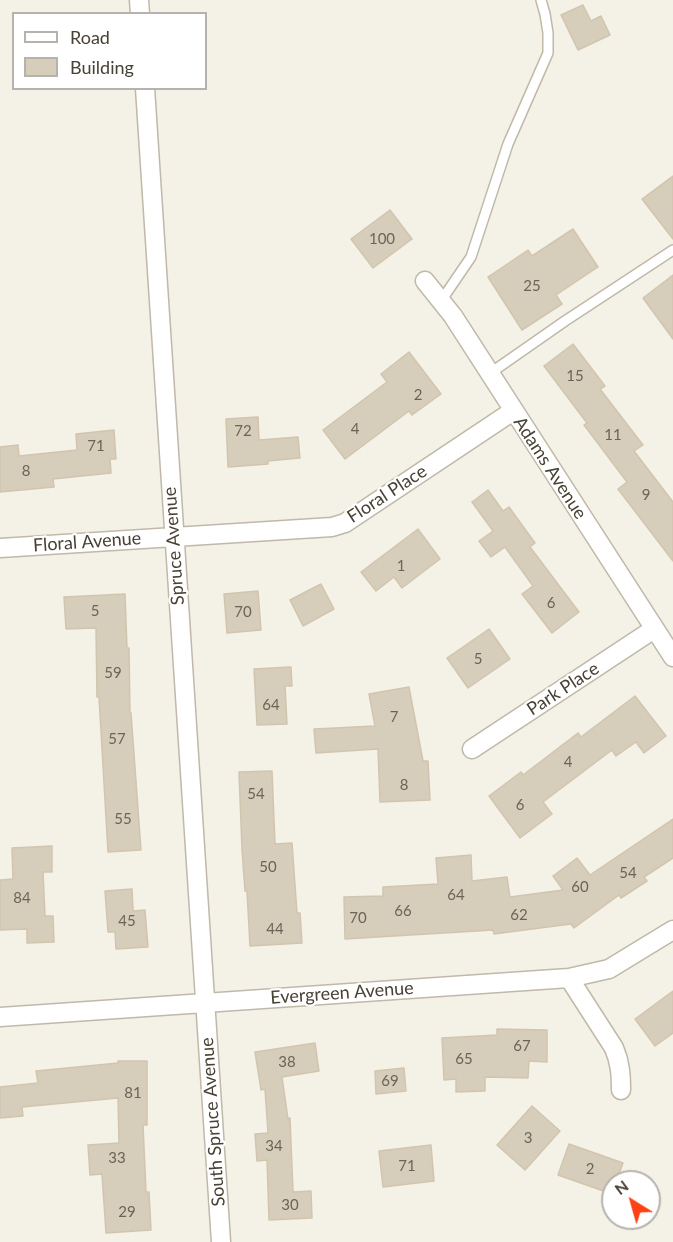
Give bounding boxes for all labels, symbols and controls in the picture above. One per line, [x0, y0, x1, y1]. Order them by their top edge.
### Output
legend [12, 12, 207, 90]
text: Road [70, 26, 110, 48]
text: Building [70, 56, 134, 78]
house number: 100 [369, 230, 395, 248]
house number: 25 [523, 277, 541, 295]
house number: 15 [566, 367, 584, 385]
house number: 2 [414, 386, 422, 404]
street label: Adams Avenue [509, 413, 591, 523]
house number: 4 [351, 420, 359, 438]
house number: 72 [234, 422, 252, 440]
house number: 11 [604, 426, 622, 444]
house number: 71 [87, 437, 105, 455]
street label: Floral Place [343, 460, 431, 528]
house number: 8 [22, 462, 30, 480]
street label: Spruce Avenue [159, 486, 189, 606]
house number: 9 [642, 486, 650, 504]
street label: Floral Avenue [32, 527, 142, 557]
house number: 1 [397, 557, 405, 575]
house number: 6 [547, 594, 555, 612]
house number: 5 [91, 602, 99, 620]
house number: 70 [234, 603, 252, 621]
house number: 5 [474, 650, 482, 668]
street label: Park Place [523, 658, 603, 720]
house number: 59 [104, 664, 122, 682]
house number: 64 [262, 696, 280, 714]
house number: 7 [390, 708, 398, 726]
house number: 57 [108, 730, 126, 748]
house number: 4 [564, 753, 572, 771]
house number: 8 [400, 776, 408, 794]
house number: 54 [247, 785, 265, 803]
house number: 6 [516, 796, 524, 814]
house number: 55 [114, 810, 132, 828]
house number: 50 [259, 858, 277, 876]
house number: 54 [619, 864, 637, 882]
house number: 60 [571, 878, 589, 896]
house number: 64 [447, 886, 465, 904]
house number: 84 [13, 889, 31, 907]
house number: 66 [394, 902, 412, 920]
house number: 62 [510, 906, 528, 924]
house number: 70 [349, 909, 367, 927]
house number: 45 [118, 912, 136, 930]
house number: 44 [266, 920, 284, 938]
street label: Evergreen Avenue [270, 977, 414, 1009]
street label: South Spruce Avenue [196, 1037, 230, 1207]
house number: 67 [513, 1037, 531, 1055]
house number: 65 [455, 1050, 473, 1068]
house number: 38 [278, 1053, 296, 1071]
house number: 69 [381, 1072, 399, 1090]
house number: 81 [124, 1084, 142, 1102]
house number: 3 [524, 1129, 532, 1147]
house number: 34 [265, 1137, 283, 1155]
house number: 33 [108, 1149, 126, 1167]
house number: 71 [398, 1157, 416, 1175]
house number: 2 [586, 1160, 594, 1178]
north arrow [601, 1170, 661, 1230]
text: N [610, 1176, 632, 1198]
house number: 30 [281, 1196, 299, 1214]
house number: 29 [118, 1203, 136, 1221]

